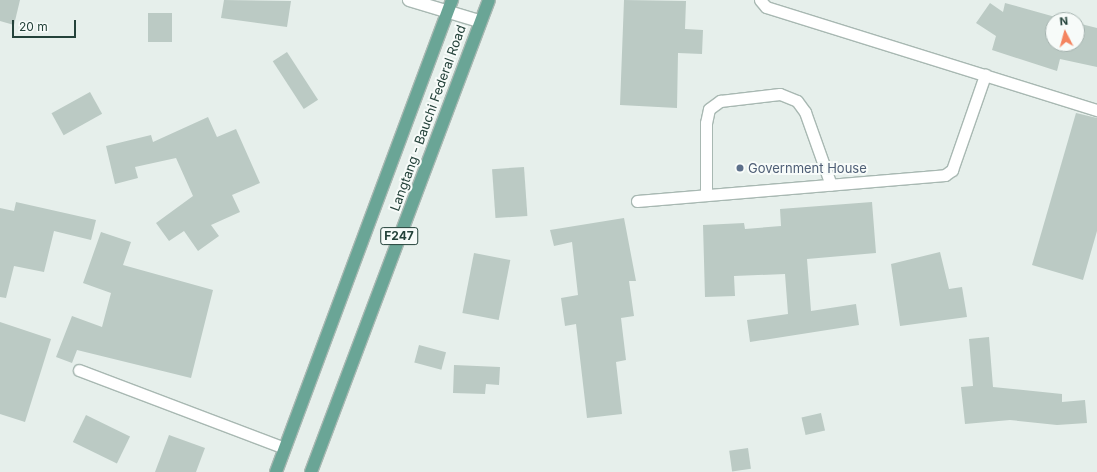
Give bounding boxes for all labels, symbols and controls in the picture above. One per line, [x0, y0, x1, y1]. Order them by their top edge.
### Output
scale bar [14, 12, 78, 38]
north arrow [1045, 12, 1085, 52]
text: N [1059, 14, 1069, 28]
text: 20 m [19, 19, 48, 34]
street label: Langtang - Bauchi Federal Road [387, 23, 469, 213]
place label: Government House [748, 160, 867, 176]
marker: Government House [735, 163, 745, 173]
road number: F247 [380, 226, 418, 246]

